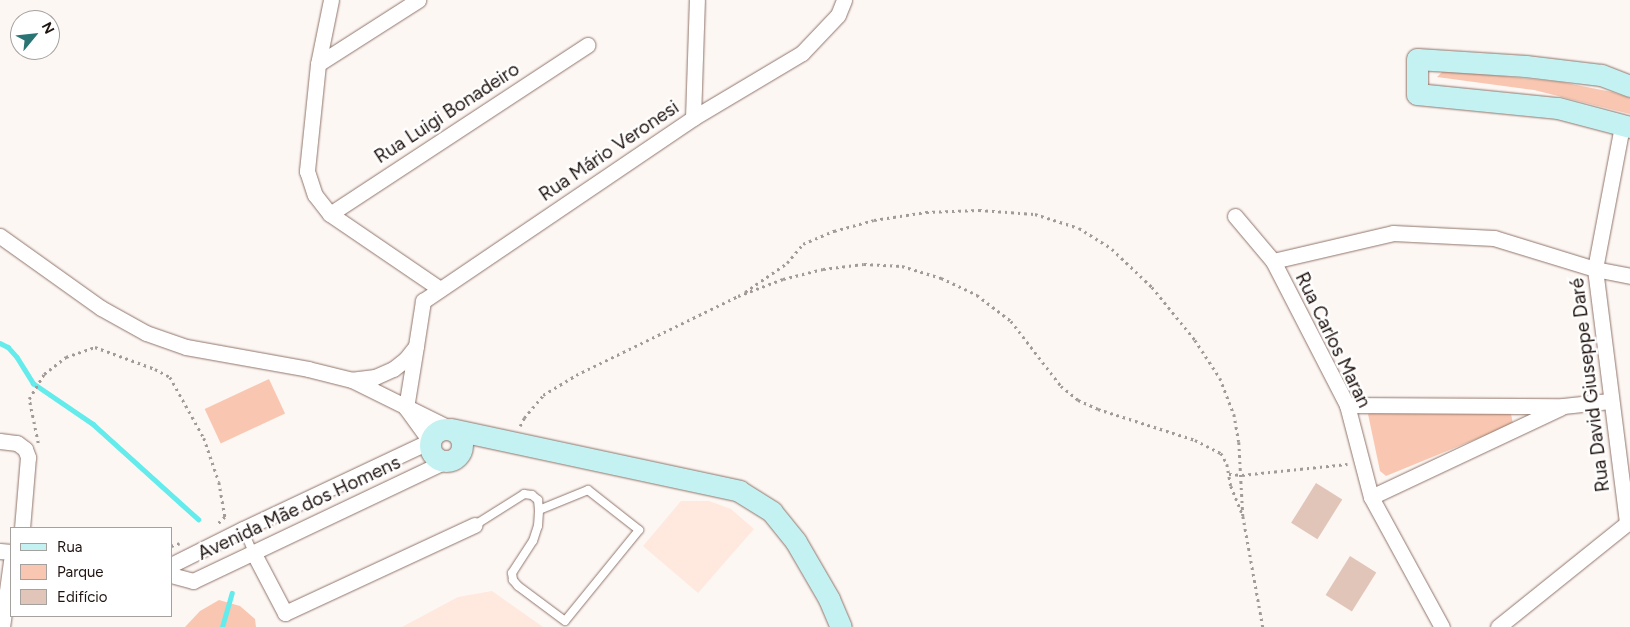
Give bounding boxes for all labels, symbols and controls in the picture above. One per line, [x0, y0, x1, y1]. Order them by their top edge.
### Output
north arrow [10, 10, 60, 60]
text: N [38, 19, 58, 37]
street label: Rua Luigi Bonadeiro [370, 58, 524, 168]
street label: Rua Mário Veronesi [535, 96, 683, 206]
street label: Rua Carlos Maran [1290, 269, 1376, 411]
street label: Rua David Giuseppe Daré [1566, 277, 1614, 493]
street label: Avenida Mãe dos Homens [194, 451, 404, 565]
legend [10, 527, 172, 617]
text: Rua [57, 538, 82, 556]
text: Parque [57, 563, 104, 581]
text: Edifício [57, 588, 107, 606]

